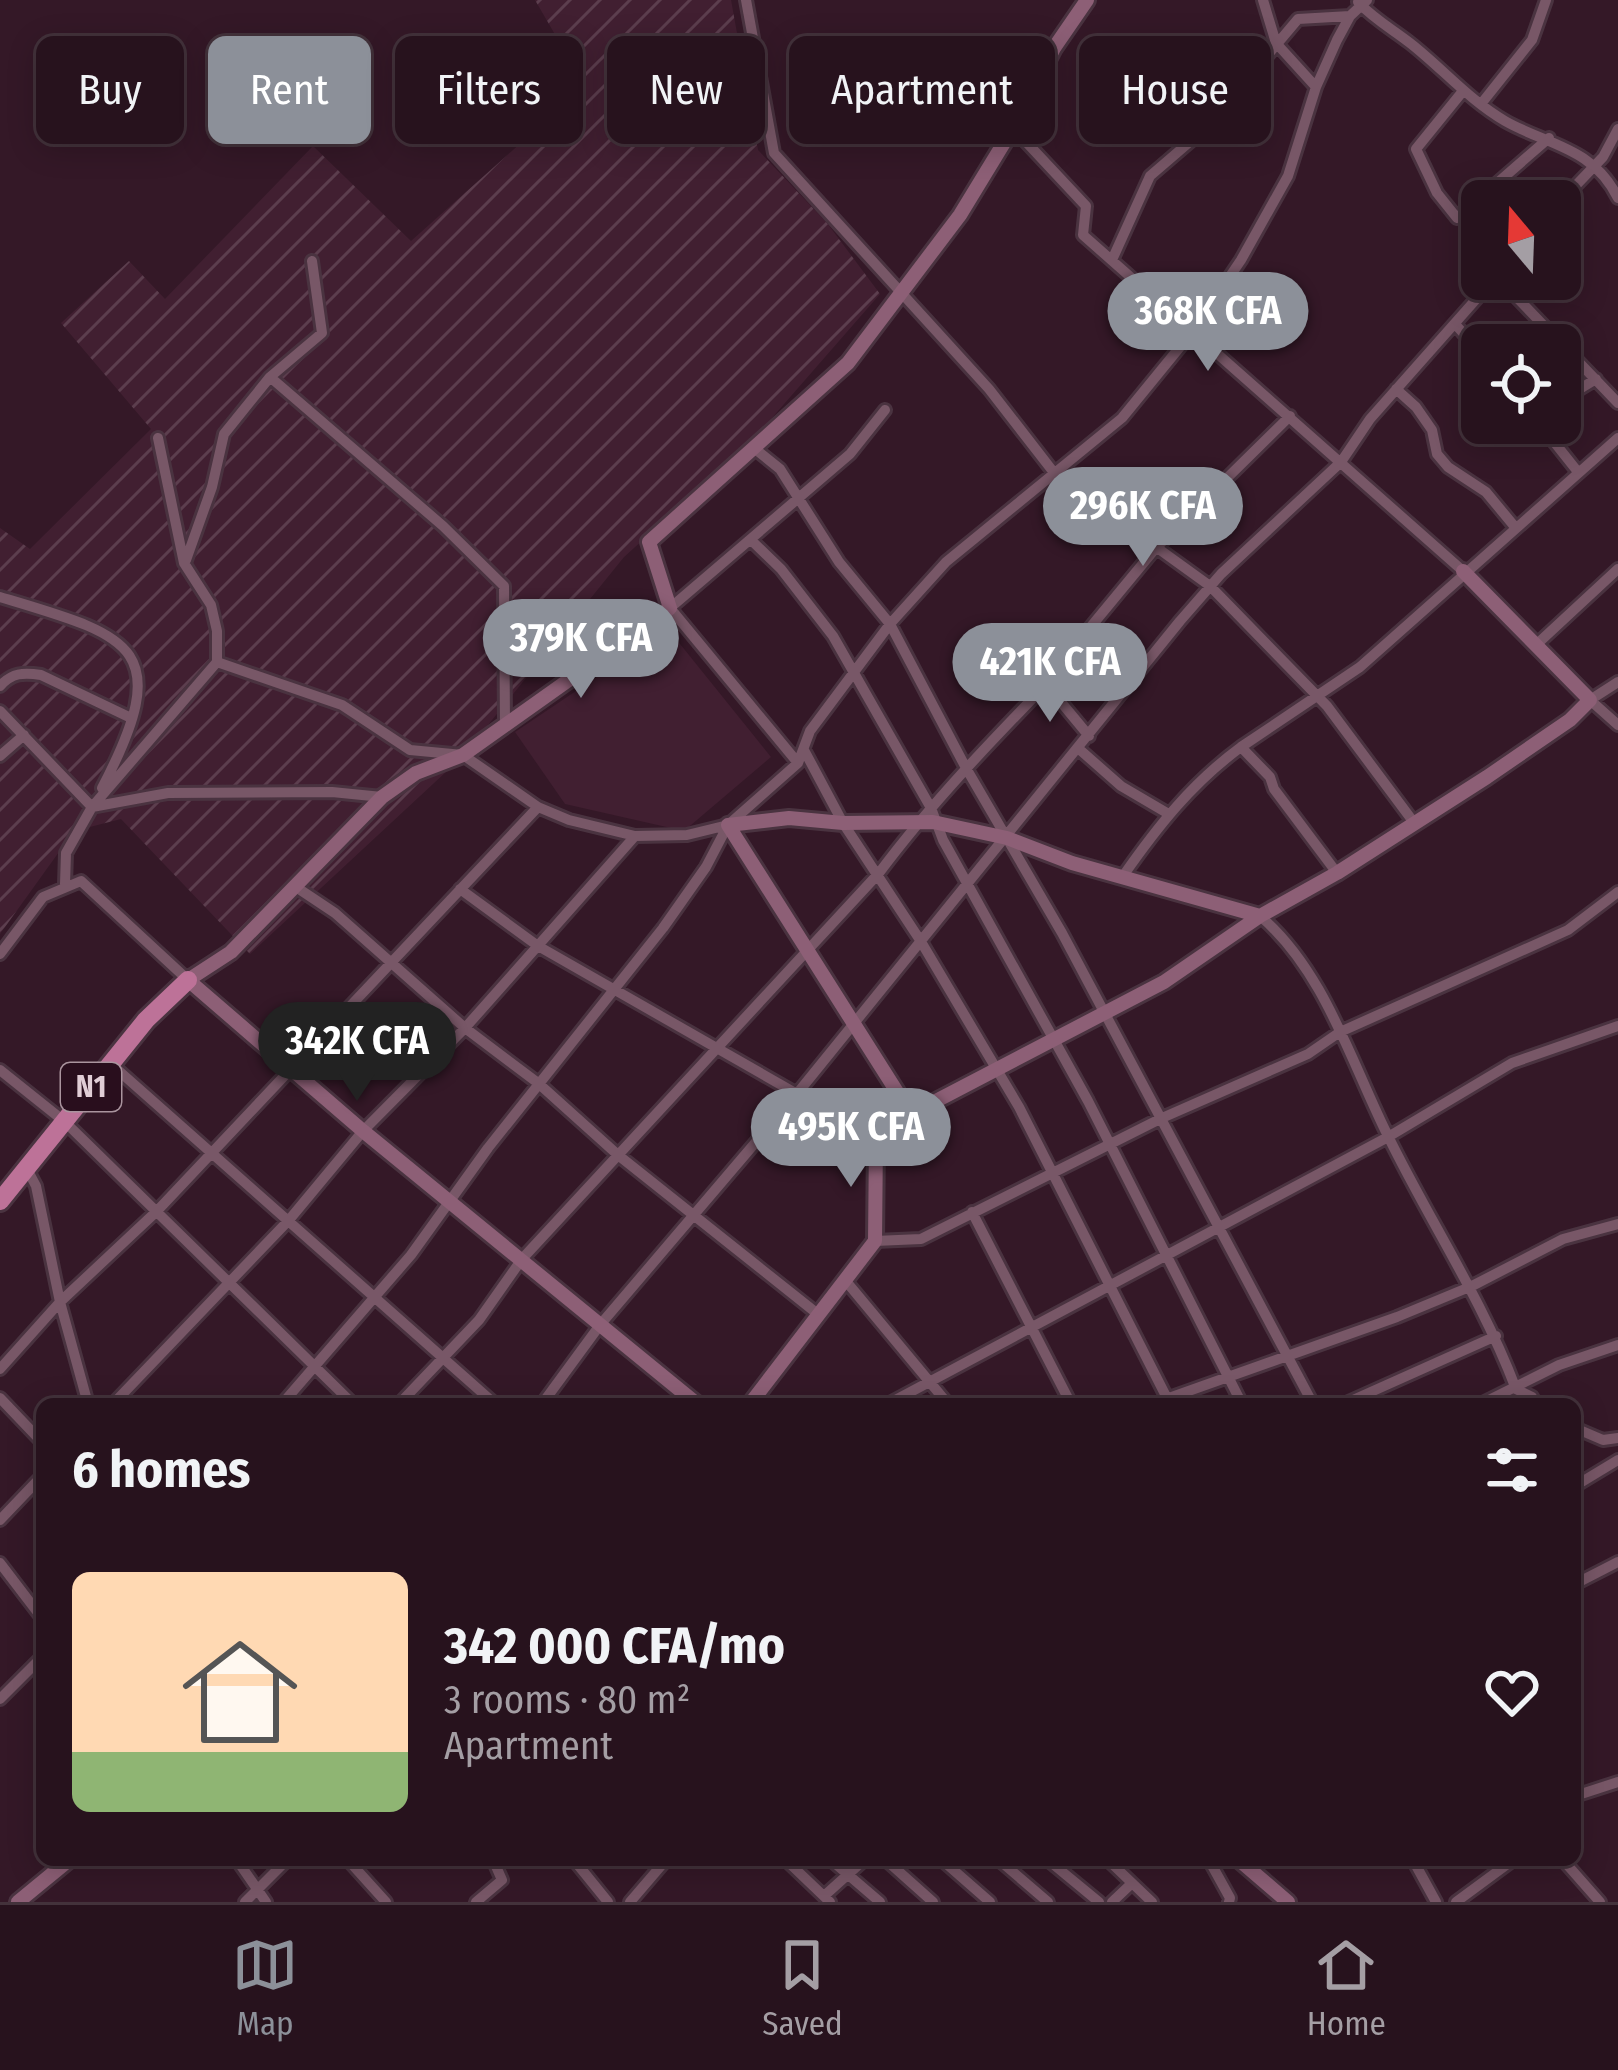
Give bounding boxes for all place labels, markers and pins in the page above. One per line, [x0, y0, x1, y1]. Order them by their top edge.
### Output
pin: 368K CFA [1084, 272, 1332, 374]
pin: 296K CFA [1019, 467, 1267, 569]
pin: 379K CFA [457, 599, 705, 701]
pin: 421K CFA [926, 623, 1174, 725]
pin: 342K CFA [233, 1002, 481, 1104]
pin: 495K CFA [727, 1088, 975, 1190]

